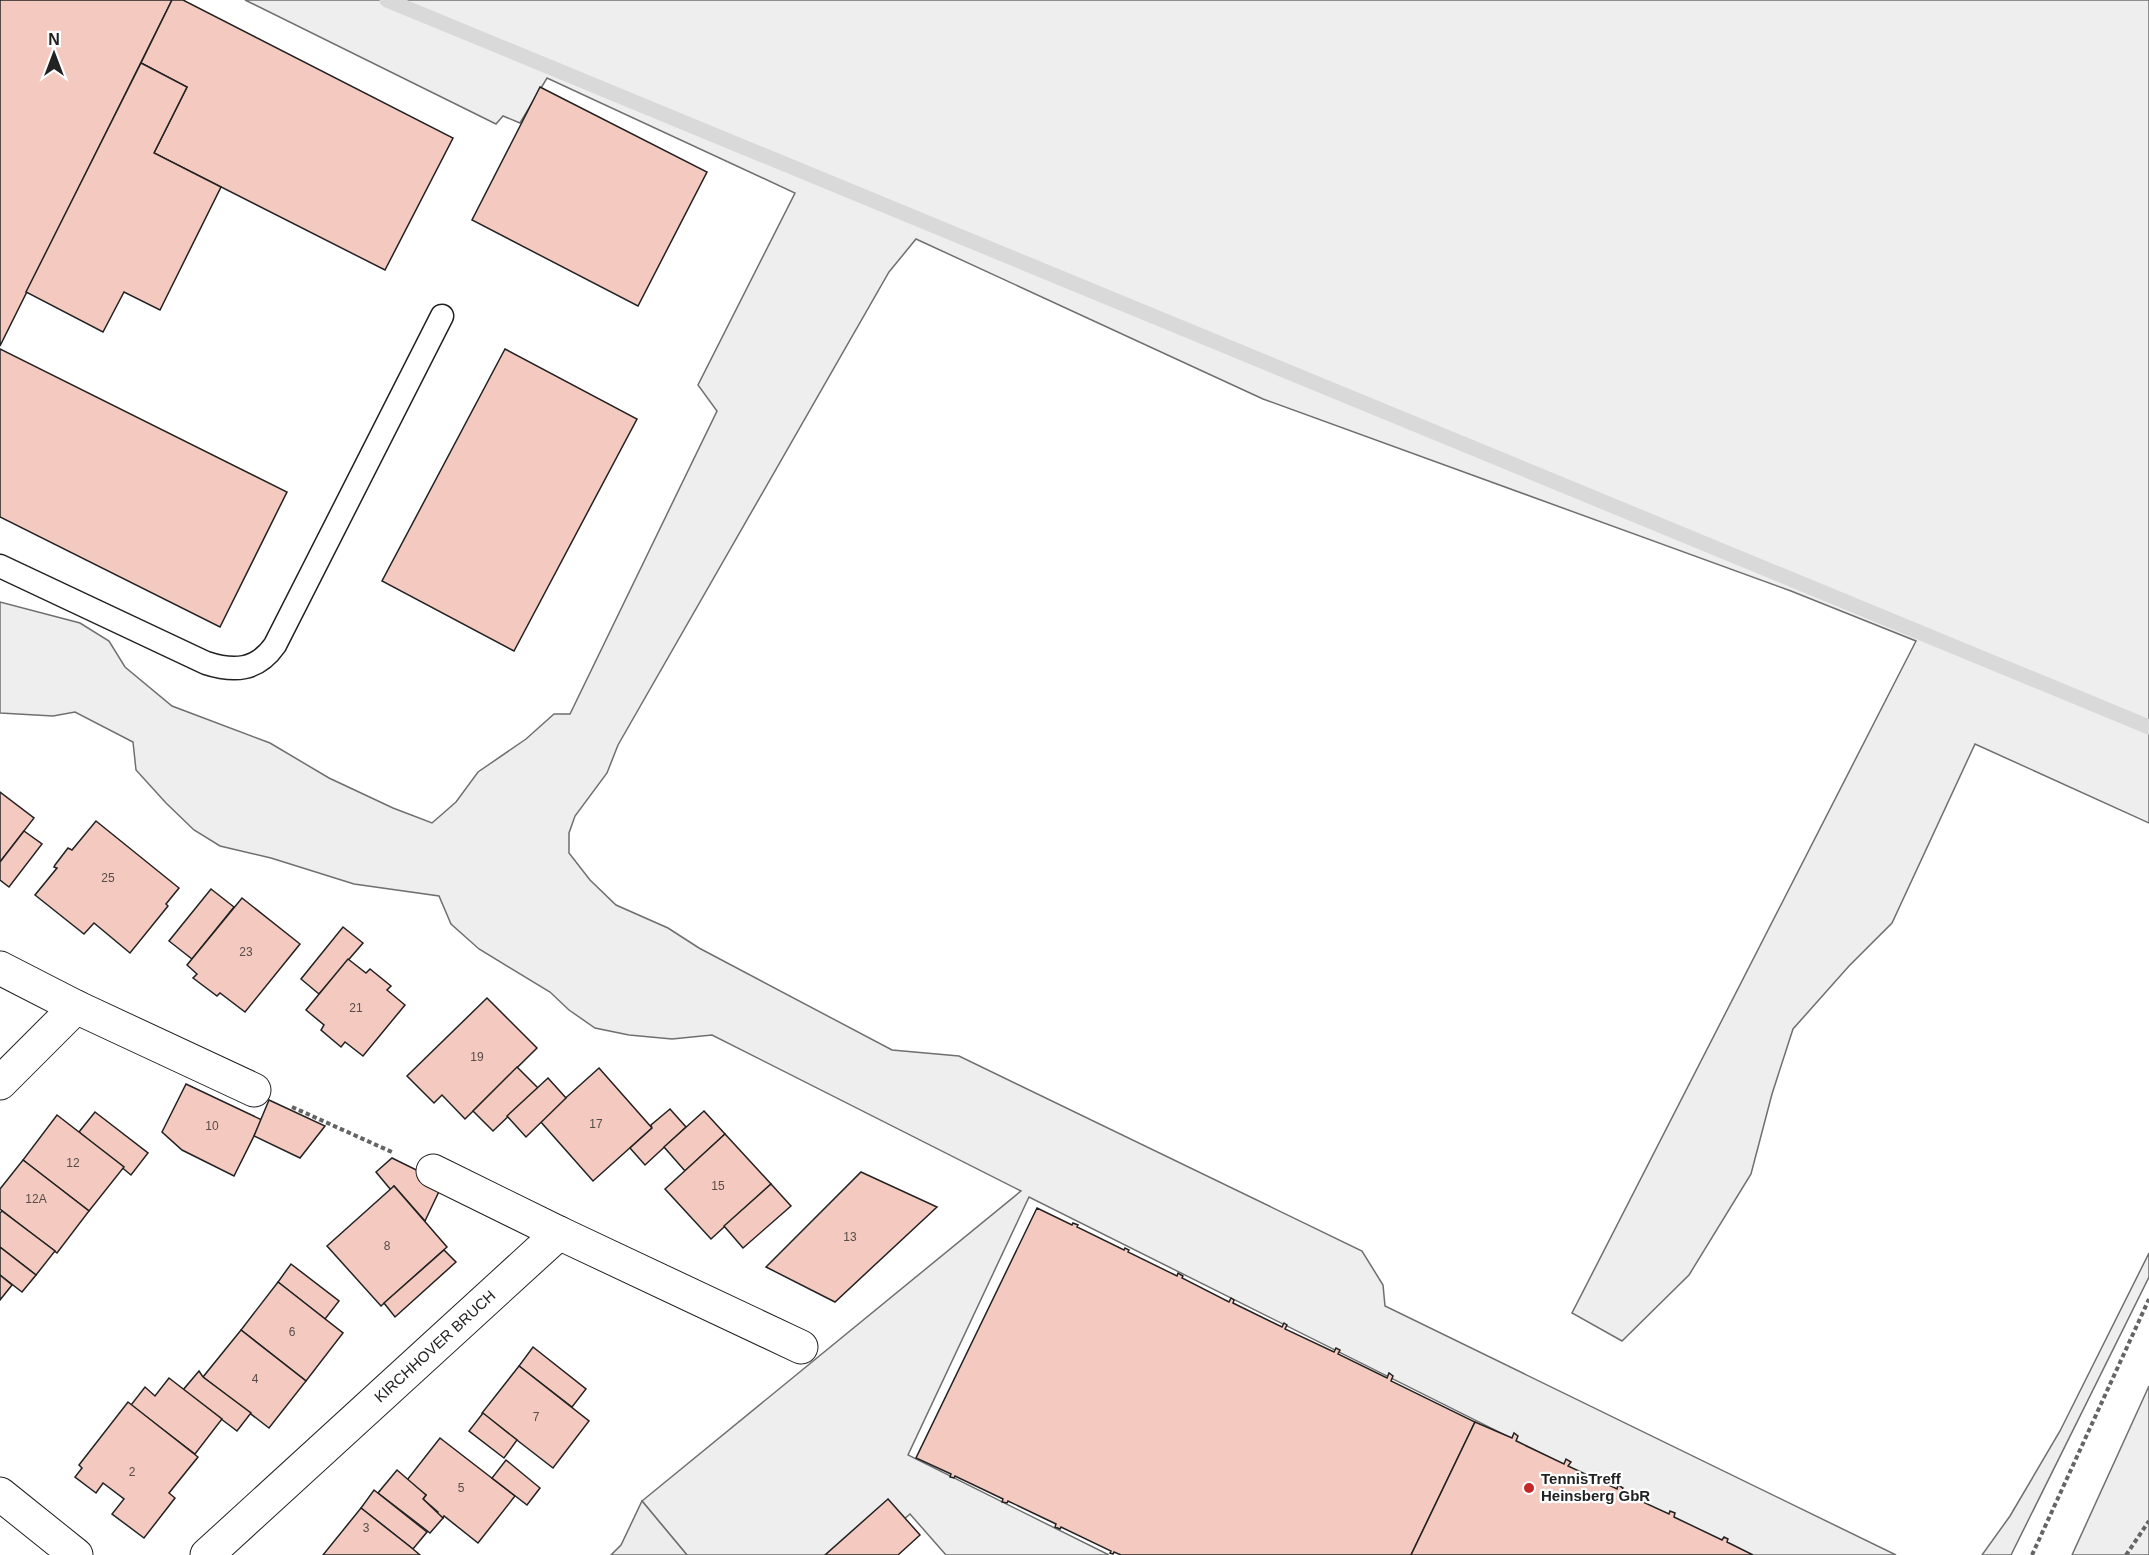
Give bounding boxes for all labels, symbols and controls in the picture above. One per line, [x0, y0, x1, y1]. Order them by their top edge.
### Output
north arrow [24, 24, 84, 84]
text: N [48, 31, 60, 48]
house number: 25 [101, 871, 115, 885]
house number: 23 [239, 945, 253, 959]
house number: 21 [349, 1001, 363, 1015]
house number: 19 [470, 1050, 484, 1064]
house number: 17 [589, 1117, 603, 1131]
house number: 10 [205, 1119, 219, 1133]
house number: 12 [66, 1156, 80, 1170]
house number: 15 [711, 1179, 725, 1193]
house number: 12A [25, 1192, 47, 1206]
house number: 13 [843, 1230, 857, 1244]
house number: 8 [384, 1239, 391, 1253]
street label: KIRCHHOVER BRUCH [371, 1287, 499, 1406]
house number: 6 [289, 1325, 296, 1339]
house number: 4 [252, 1372, 259, 1386]
house number: 7 [533, 1410, 540, 1424]
house number: 2 [129, 1465, 136, 1479]
place label: TennisTreff Heinsberg GbR [1541, 1470, 1650, 1504]
house number: 5 [458, 1481, 465, 1495]
marker: TennisTreff Heinsberg GbR [1522, 1481, 1536, 1495]
house number: 3 [363, 1521, 370, 1535]

